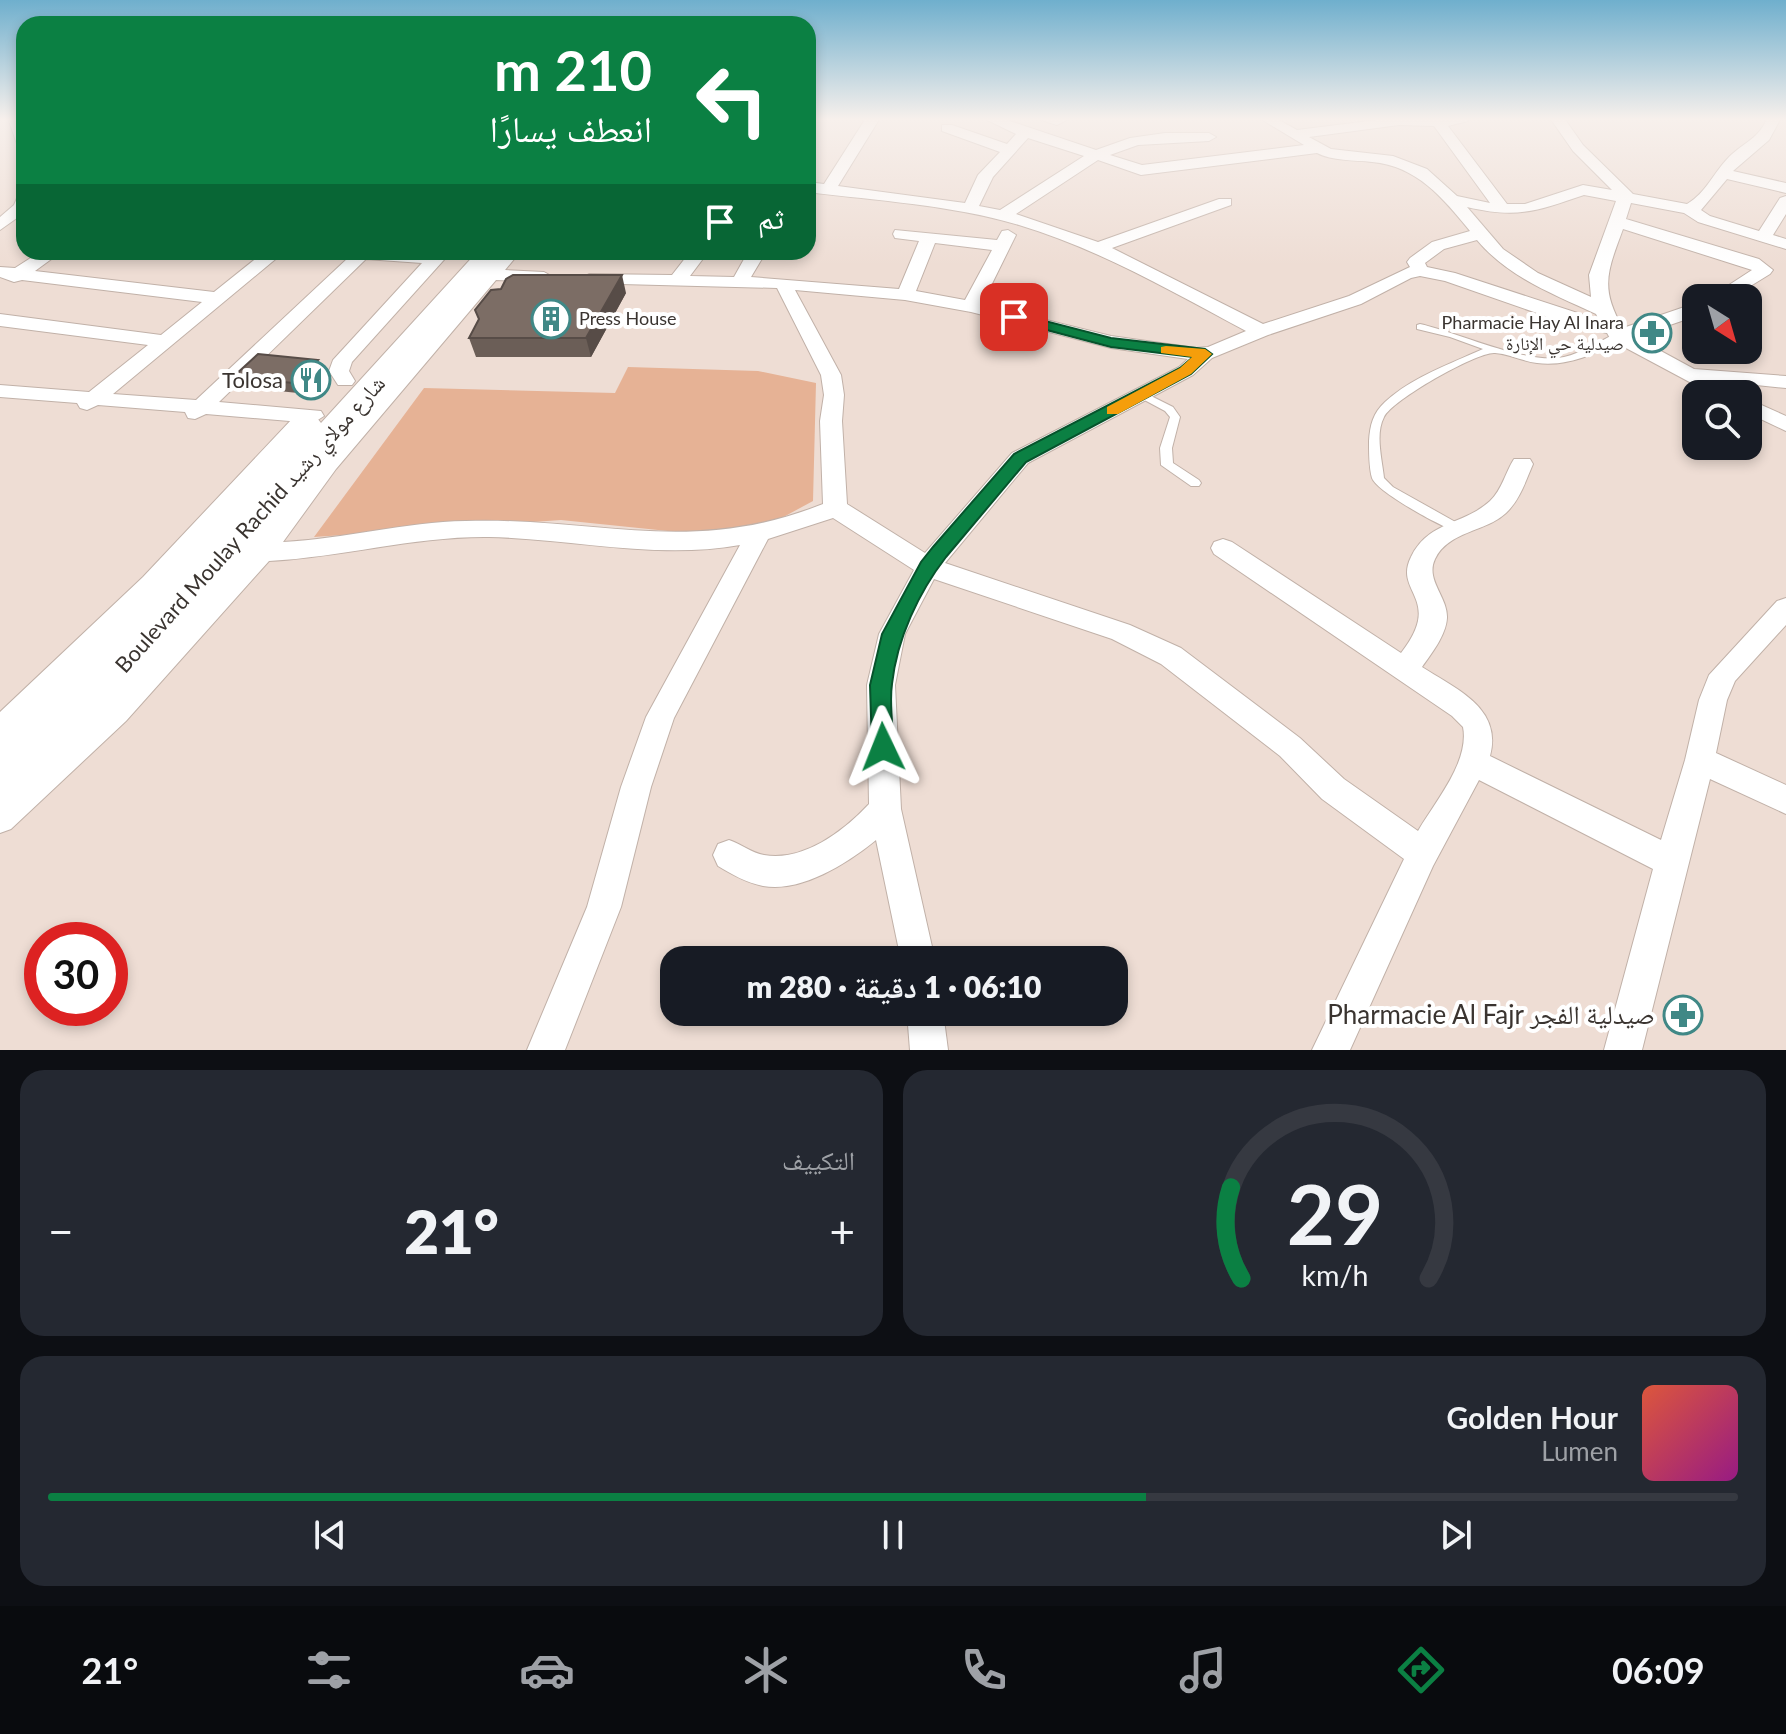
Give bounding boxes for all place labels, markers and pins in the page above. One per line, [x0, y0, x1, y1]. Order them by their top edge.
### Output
pin [980, 283, 1048, 351]
building icon: Press House [530, 298, 572, 340]
place label: Press House [579, 307, 677, 329]
place label: Pharmacie Hay Al Inara صيدلية حي الإنارة [1442, 311, 1624, 359]
pharmacy icon: Pharmacie Hay Al Inara صيدلية حي الإنارة [1631, 312, 1673, 354]
restaurant icon: Tolosa [290, 359, 332, 401]
place label: Tolosa [222, 366, 283, 393]
pharmacy icon: Pharmacie Al Fajr صيدلية الفجر [1662, 994, 1704, 1036]
place label: Pharmacie Al Fajr صيدلية الفجر [1327, 998, 1655, 1030]

